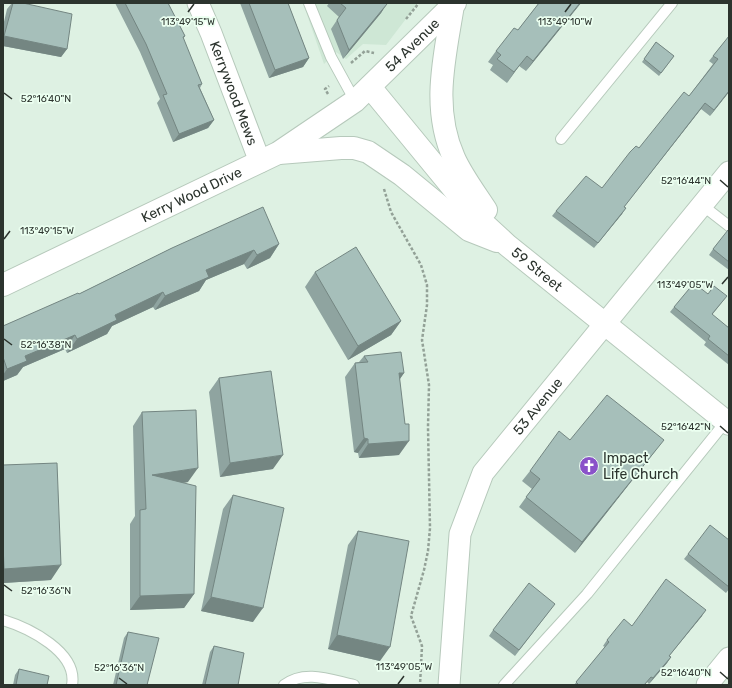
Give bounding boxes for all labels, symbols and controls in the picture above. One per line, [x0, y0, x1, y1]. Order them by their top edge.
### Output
street label: 54 Avenue [382, 15, 443, 75]
text: 113°49'15"W [161, 16, 215, 28]
text: 113°49'10"W [538, 16, 592, 28]
street label: Kerrywood Mews [206, 39, 261, 148]
text: 52°16'40"N [21, 93, 71, 105]
street label: Kerry Wood Drive [138, 163, 245, 226]
text: 52°16'44"N [661, 175, 711, 187]
text: 113°49'15"W [20, 225, 74, 237]
street label: 59 Street [508, 244, 566, 295]
text: 113°49'05"W [657, 279, 713, 291]
text: 52°16'38"N [21, 339, 71, 351]
street label: 53 Avenue [509, 374, 566, 438]
text: 52°16'42"N [661, 421, 711, 433]
place label: Impact Life Church [603, 450, 679, 483]
church icon: Impact Life Church [578, 455, 600, 477]
text: 52°16'36"N [21, 585, 71, 597]
text: 113°49'05"W [376, 661, 432, 673]
text: 52°16'36"N [94, 662, 144, 674]
text: 52°16'40"N [661, 667, 711, 679]

